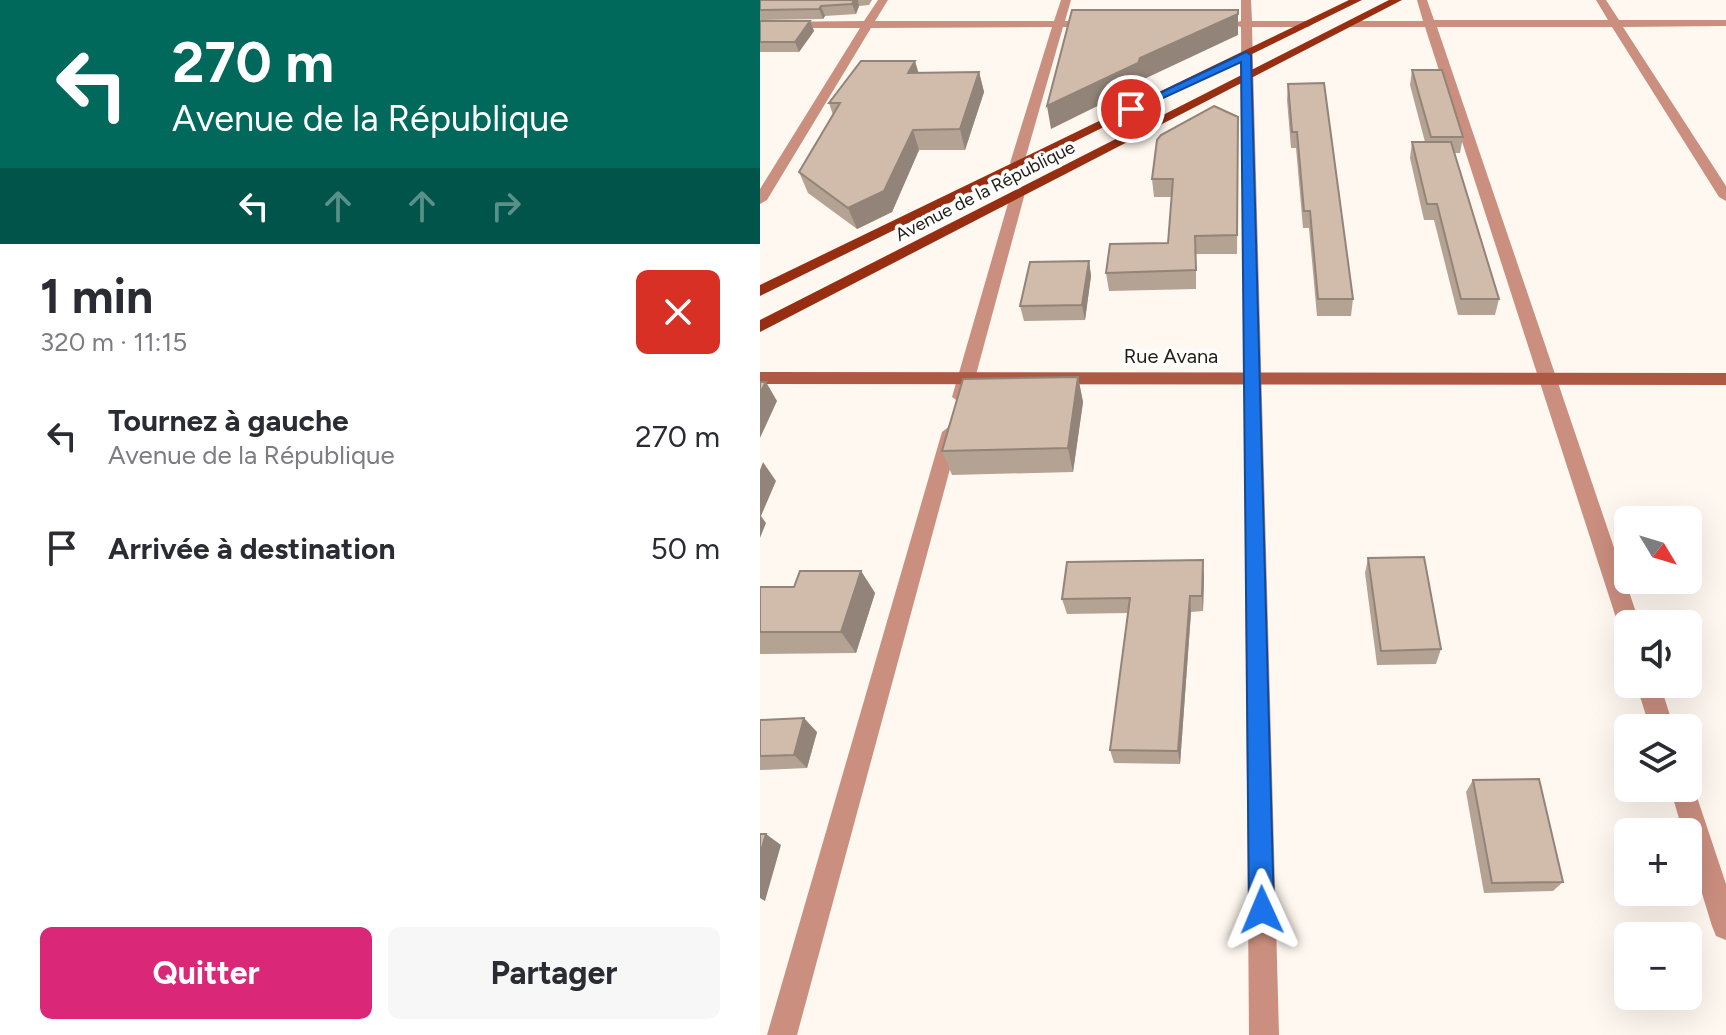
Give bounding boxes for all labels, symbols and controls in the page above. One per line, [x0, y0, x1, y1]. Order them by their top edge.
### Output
text: 270 m [172, 29, 334, 96]
icon: left [40, 32, 144, 136]
pin [1097, 75, 1165, 143]
icon: arrive [1109, 87, 1153, 131]
text: Avenue de la République [172, 97, 569, 140]
street label: Avenue de la République [892, 136, 1079, 246]
icon: left [232, 184, 276, 228]
icon: ahead [316, 184, 360, 228]
icon: ahead [400, 184, 444, 228]
icon: right [484, 184, 528, 228]
text: 1 min [40, 267, 153, 325]
button: close [636, 270, 720, 354]
text: 320 m · 11:15 [40, 326, 187, 358]
street label: Rue Avana [1124, 344, 1218, 368]
text: Tournez à gauche [108, 402, 349, 439]
icon: left [40, 414, 84, 458]
text: 270 m [635, 418, 720, 455]
text: Avenue de la République [108, 439, 395, 471]
north arrow [1614, 506, 1702, 594]
map controls [1614, 506, 1702, 1010]
icon: arrive [40, 526, 84, 570]
text: Arrivée à destination [108, 530, 395, 567]
text: 50 m [651, 530, 720, 567]
button: sound [1614, 610, 1702, 698]
button: layers [1614, 714, 1702, 802]
button: + [1614, 818, 1702, 906]
position arrow [1220, 868, 1304, 952]
button: − [1614, 922, 1702, 1010]
button: Quitter [40, 927, 372, 1019]
button: Partager [388, 927, 720, 1019]

